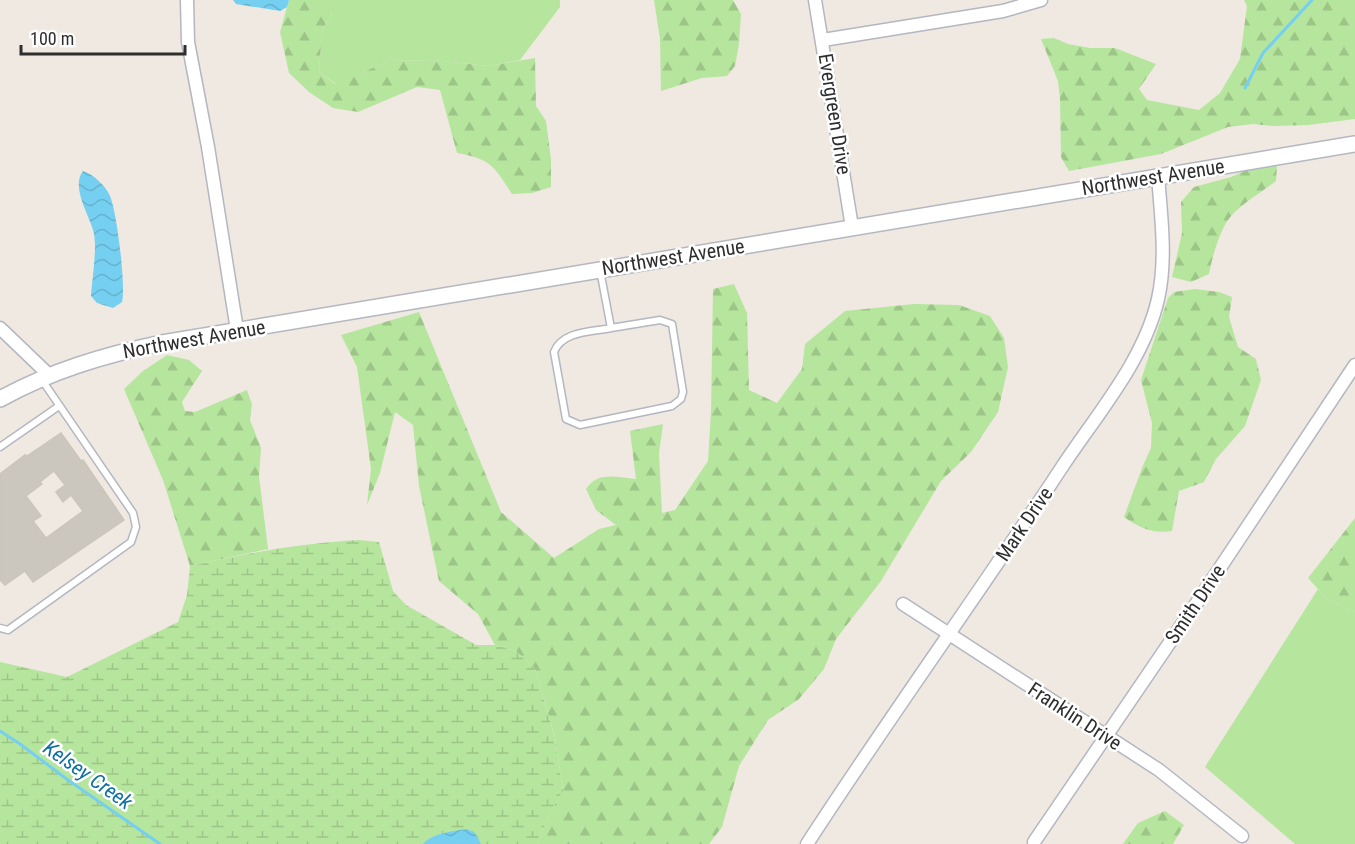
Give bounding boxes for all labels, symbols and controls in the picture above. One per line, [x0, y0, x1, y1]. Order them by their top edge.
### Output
scale bar [21, 18, 184, 56]
text: 100 m [30, 28, 74, 49]
street label: Evergreen Drive [814, 52, 856, 176]
street label: Northwest Avenue [1080, 154, 1226, 200]
street label: Northwest Avenue [600, 234, 746, 280]
street label: Northwest Avenue [121, 315, 267, 363]
street label: Mark Drive [990, 482, 1058, 566]
street label: Smith Drive [1160, 560, 1230, 648]
street label: Franklin Drive [1024, 677, 1126, 755]
water label: Kelsey Creek [39, 736, 138, 815]

